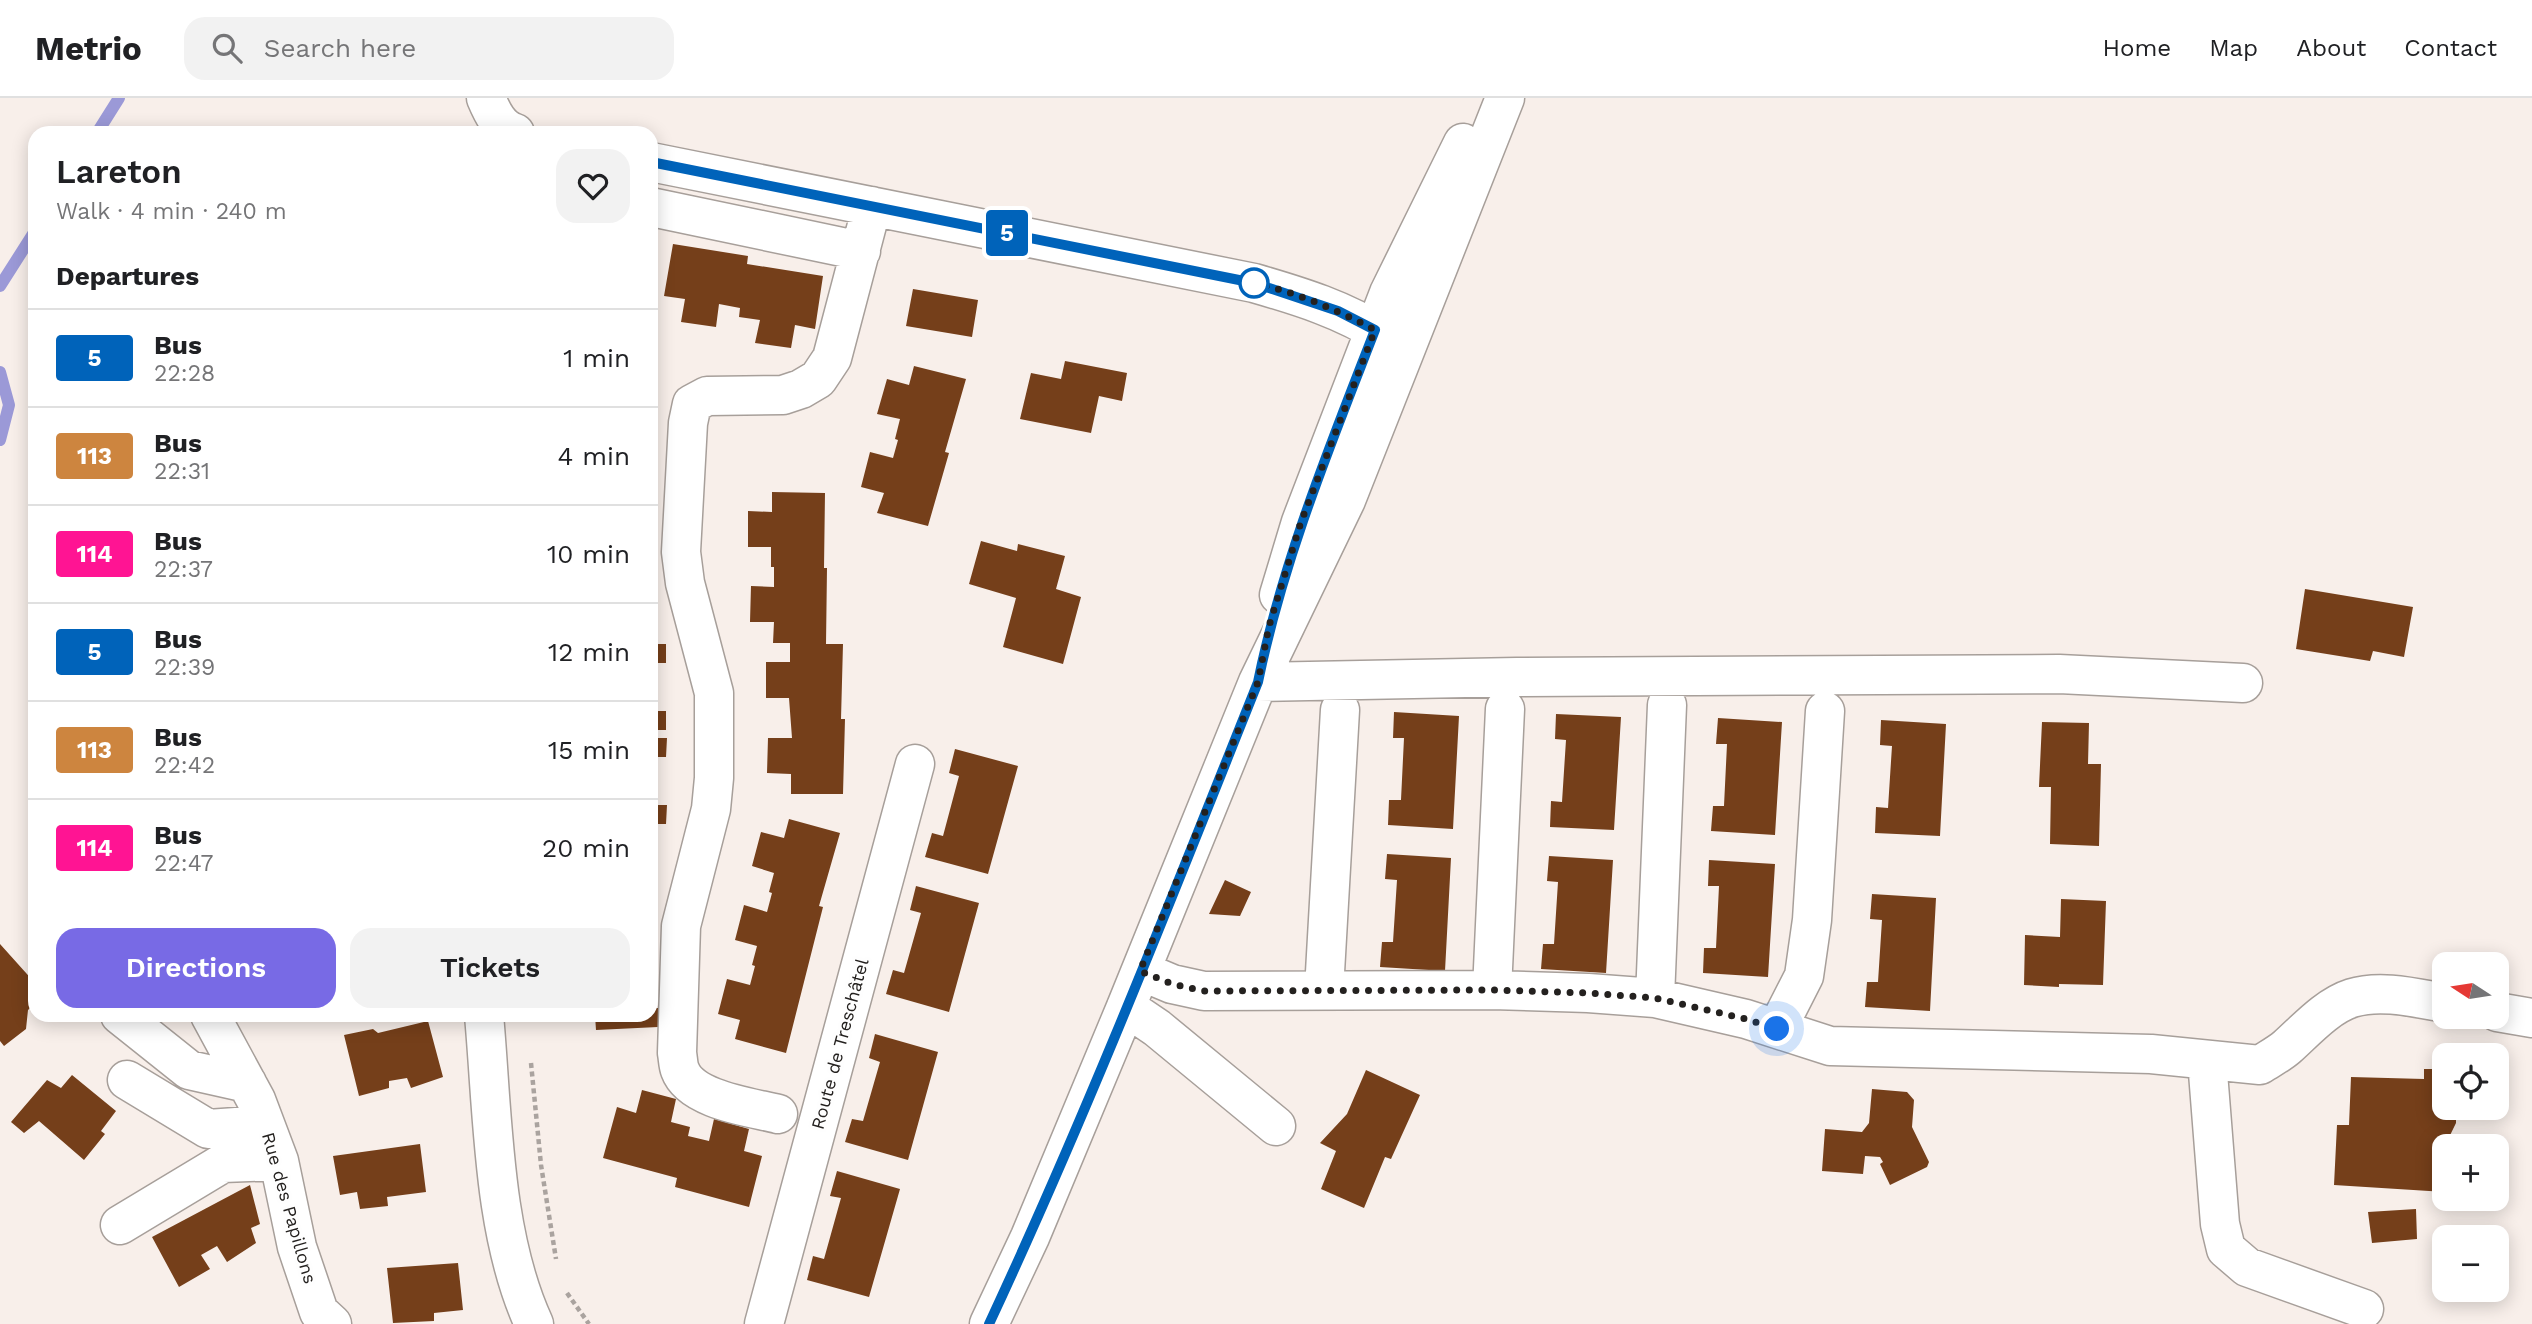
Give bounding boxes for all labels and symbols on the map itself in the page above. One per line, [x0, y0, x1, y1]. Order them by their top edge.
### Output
line badge: 5 [984, 210, 1030, 256]
unlabelled marker [1239, 268, 1269, 298]
north arrow [2432, 952, 2510, 1029]
street label: Route de Treschâtel [807, 956, 873, 1132]
your location [1759, 1011, 1794, 1046]
street label: Rue des Papillons [258, 1130, 321, 1286]

